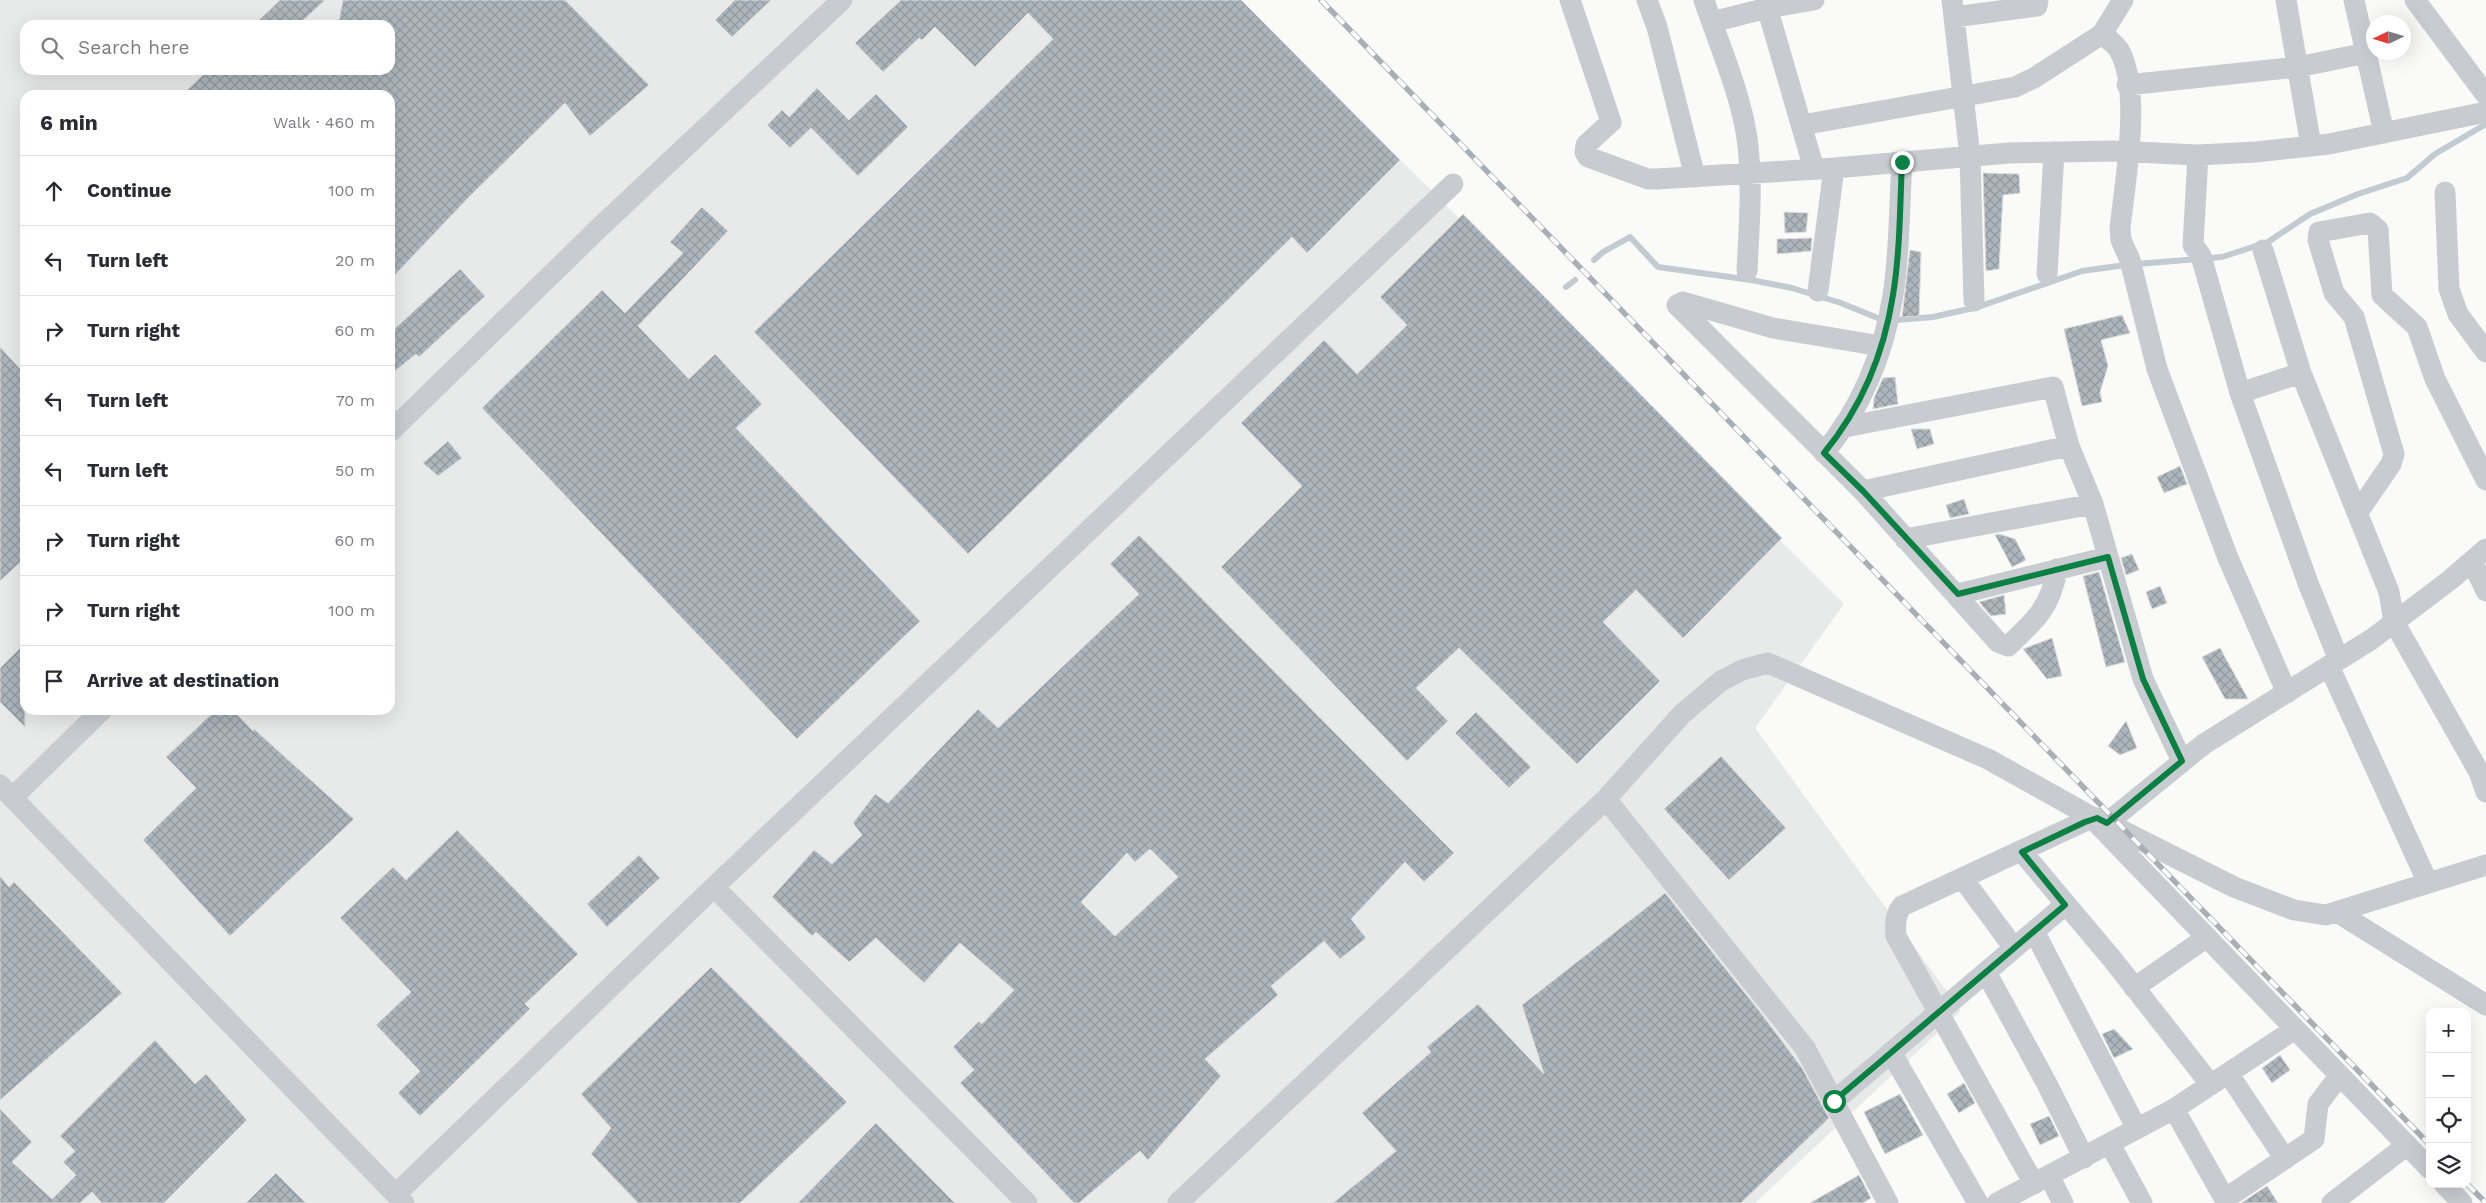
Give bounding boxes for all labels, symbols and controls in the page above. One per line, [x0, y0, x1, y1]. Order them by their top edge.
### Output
north arrow [2366, 15, 2411, 60]
search box [20, 20, 395, 75]
icon: search [38, 34, 66, 62]
text: Search here [78, 36, 189, 59]
text: 6 min [40, 110, 98, 135]
text: Walk · 460 m [273, 113, 375, 132]
route end [1891, 151, 1914, 174]
icon: ahead [40, 177, 68, 205]
text: Continue [87, 179, 171, 202]
text: 100 m [328, 181, 375, 200]
icon: left [40, 247, 68, 275]
text: Turn left [87, 249, 168, 272]
text: 20 m [335, 251, 375, 270]
icon: right [40, 317, 68, 345]
text: Turn right [87, 319, 180, 342]
text: 60 m [335, 321, 375, 340]
icon: left [40, 387, 68, 415]
text: Turn left [87, 389, 168, 412]
text: 70 m [336, 391, 375, 410]
icon: left [40, 457, 68, 485]
text: Turn left [87, 459, 168, 482]
text: 50 m [335, 461, 375, 480]
icon: right [40, 527, 68, 555]
text: Turn right [87, 529, 180, 552]
text: 60 m [335, 531, 375, 550]
icon: right [40, 597, 68, 625]
text: Turn right [87, 599, 180, 622]
text: 100 m [328, 601, 375, 620]
icon: arrive [40, 667, 68, 695]
text: Arrive at destination [87, 669, 279, 692]
map controls [2426, 1008, 2471, 1188]
button: + [2426, 1008, 2471, 1053]
button: − [2426, 1053, 2471, 1098]
route start [1823, 1090, 1846, 1113]
button: locate [2426, 1098, 2471, 1143]
button: layers [2426, 1143, 2471, 1188]

